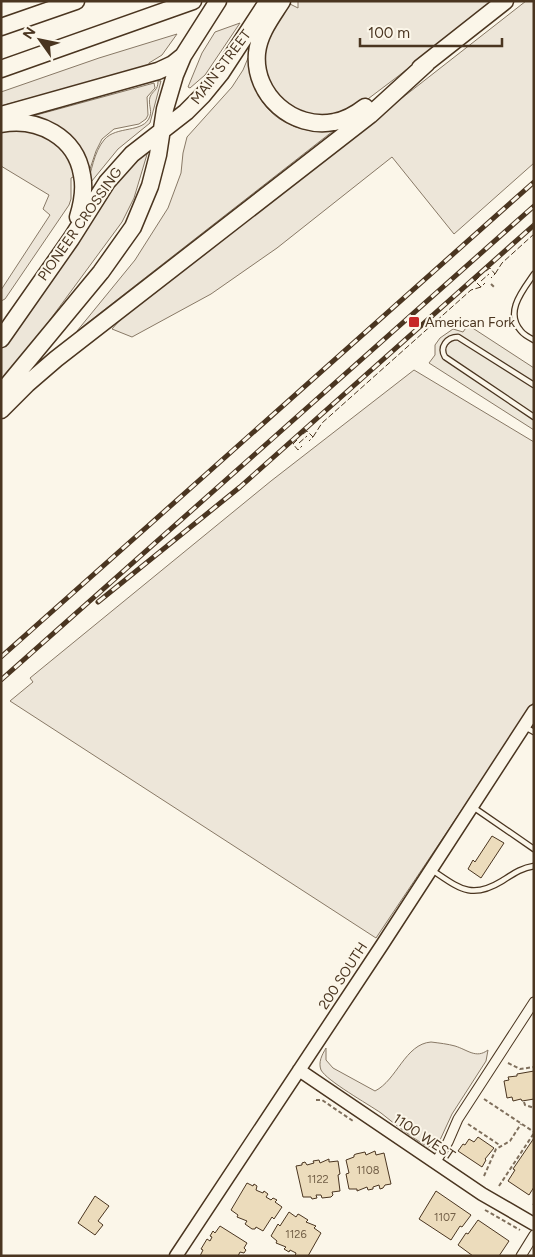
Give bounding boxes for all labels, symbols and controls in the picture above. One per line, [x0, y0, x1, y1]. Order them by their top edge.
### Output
north arrow [15, 15, 65, 65]
scale bar [360, 15, 502, 47]
text: N [19, 24, 40, 42]
text: 100 m [368, 24, 410, 42]
street label: MAIN STREET [187, 26, 255, 108]
street label: PIONEER CROSSING [34, 164, 126, 284]
place label: American Fork [425, 314, 515, 331]
marker: American Fork [407, 315, 421, 329]
street label: 200 SOUTH [315, 939, 371, 1013]
street label: 1100 WEST [390, 1110, 458, 1164]
house number: 1108 [357, 1164, 380, 1177]
house number: 1122 [307, 1173, 329, 1186]
house number: 1107 [434, 1211, 456, 1224]
house number: 1126 [285, 1228, 307, 1241]

